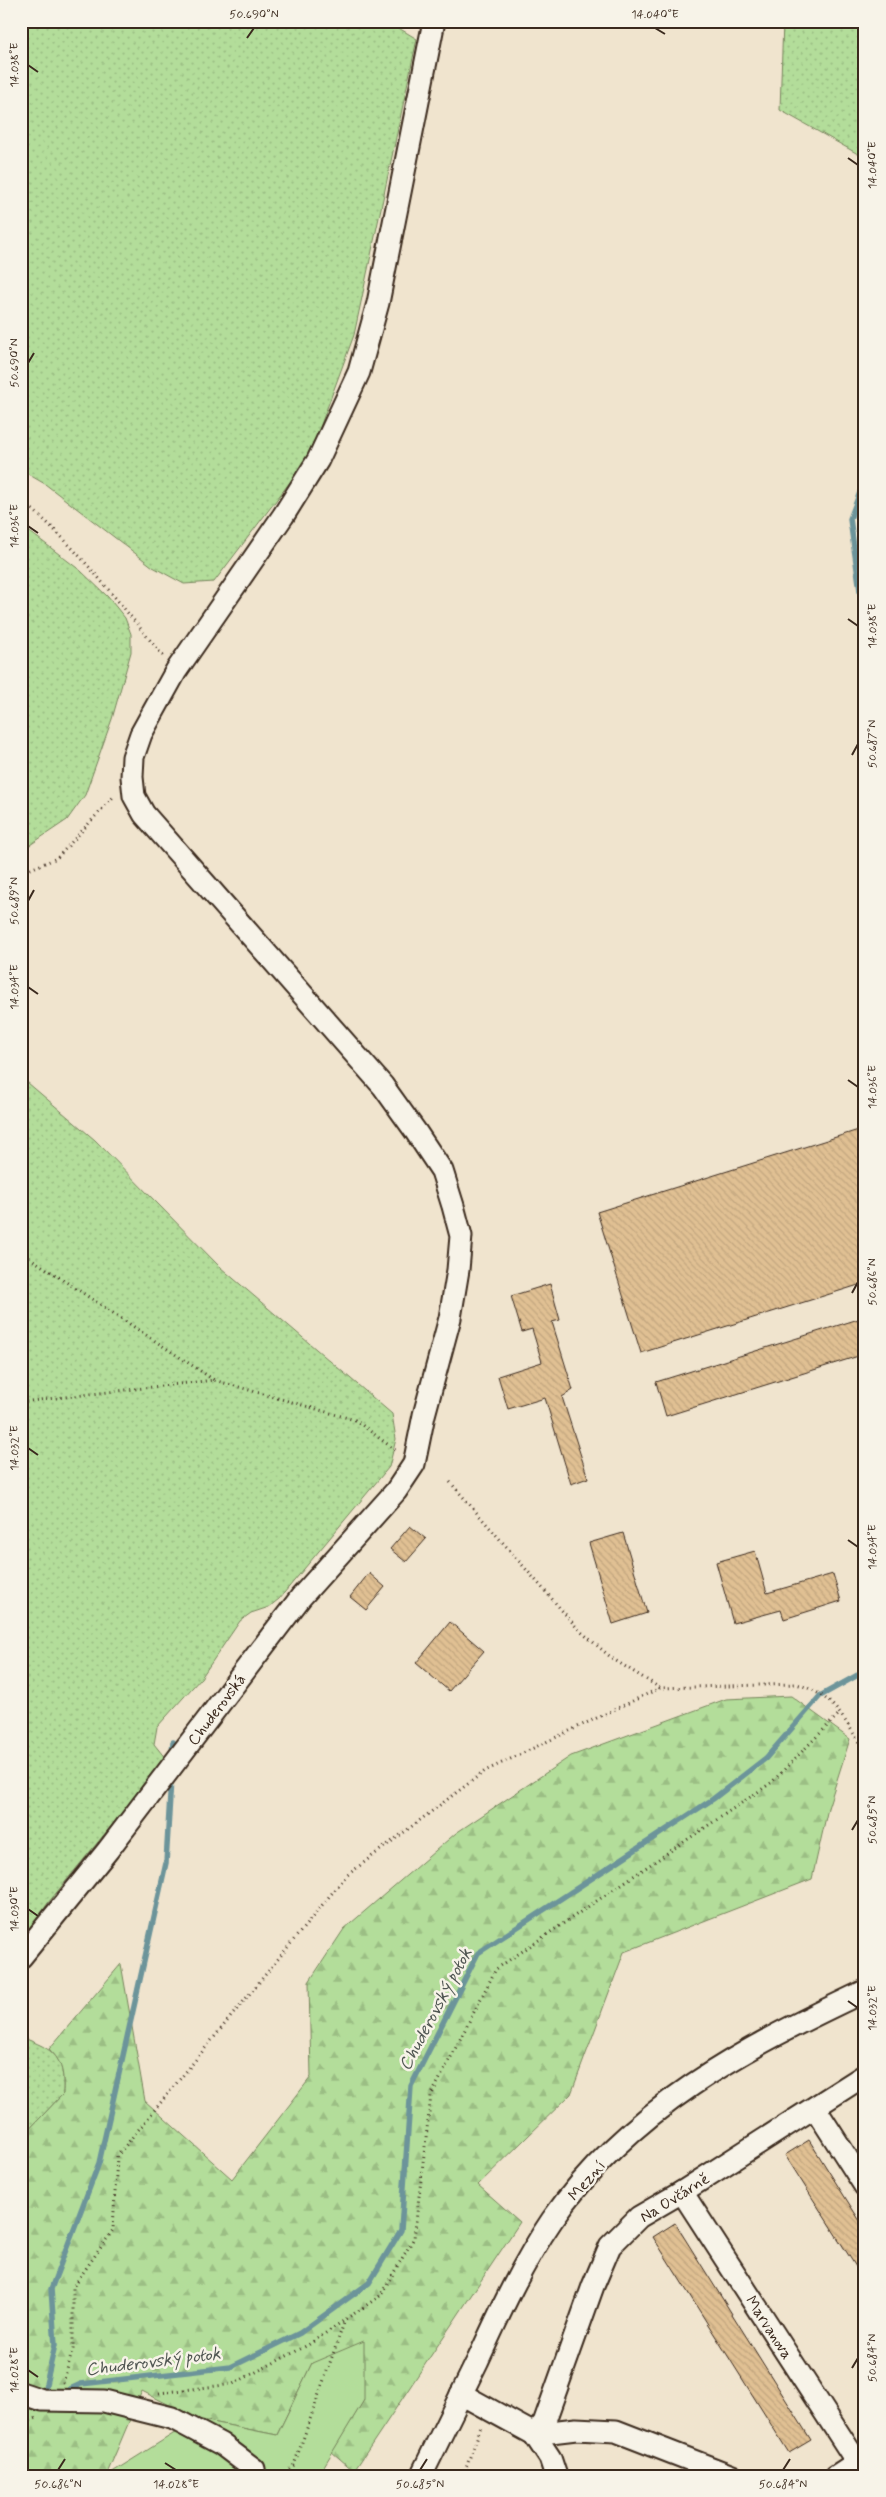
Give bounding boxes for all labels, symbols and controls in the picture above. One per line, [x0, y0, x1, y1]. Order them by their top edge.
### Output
text: 50.690°N [229, 7, 279, 23]
text: 14.040°E [631, 7, 679, 23]
text: 14.038°E [7, 43, 23, 87]
text: 14.040°E [865, 141, 881, 189]
text: 50.690°N [7, 338, 23, 388]
text: 14.036°E [7, 504, 23, 548]
text: 14.038°E [865, 604, 881, 648]
text: 50.687°N [865, 720, 881, 768]
text: 50.689°N [7, 877, 23, 925]
text: 14.034°E [7, 964, 23, 1010]
text: 14.036°E [865, 1065, 881, 1109]
text: 50.686°N [865, 1258, 881, 1306]
text: 14.032°E [7, 1425, 23, 1471]
text: 14.034°E [865, 1524, 881, 1570]
street label: Chuderovská [183, 1670, 251, 1750]
text: 50.685°N [865, 1796, 881, 1844]
text: 14.030°E [7, 1886, 23, 1932]
water label: Chuderovský potok [393, 1944, 478, 2075]
text: 14.032°E [865, 1985, 881, 2031]
street label: Mezní [564, 2156, 611, 2206]
street label: Na Ovčárně [636, 2169, 714, 2228]
street label: Marvanova [740, 2292, 797, 2364]
text: 50.684°N [865, 2334, 881, 2382]
water label: Chuderovský potok [84, 2342, 222, 2382]
text: 14.028°E [7, 2347, 23, 2393]
text: 50.686°N [34, 2477, 82, 2493]
text: 14.028°E [153, 2477, 199, 2493]
text: 50.685°N [396, 2477, 444, 2493]
text: 50.684°N [759, 2477, 807, 2493]

